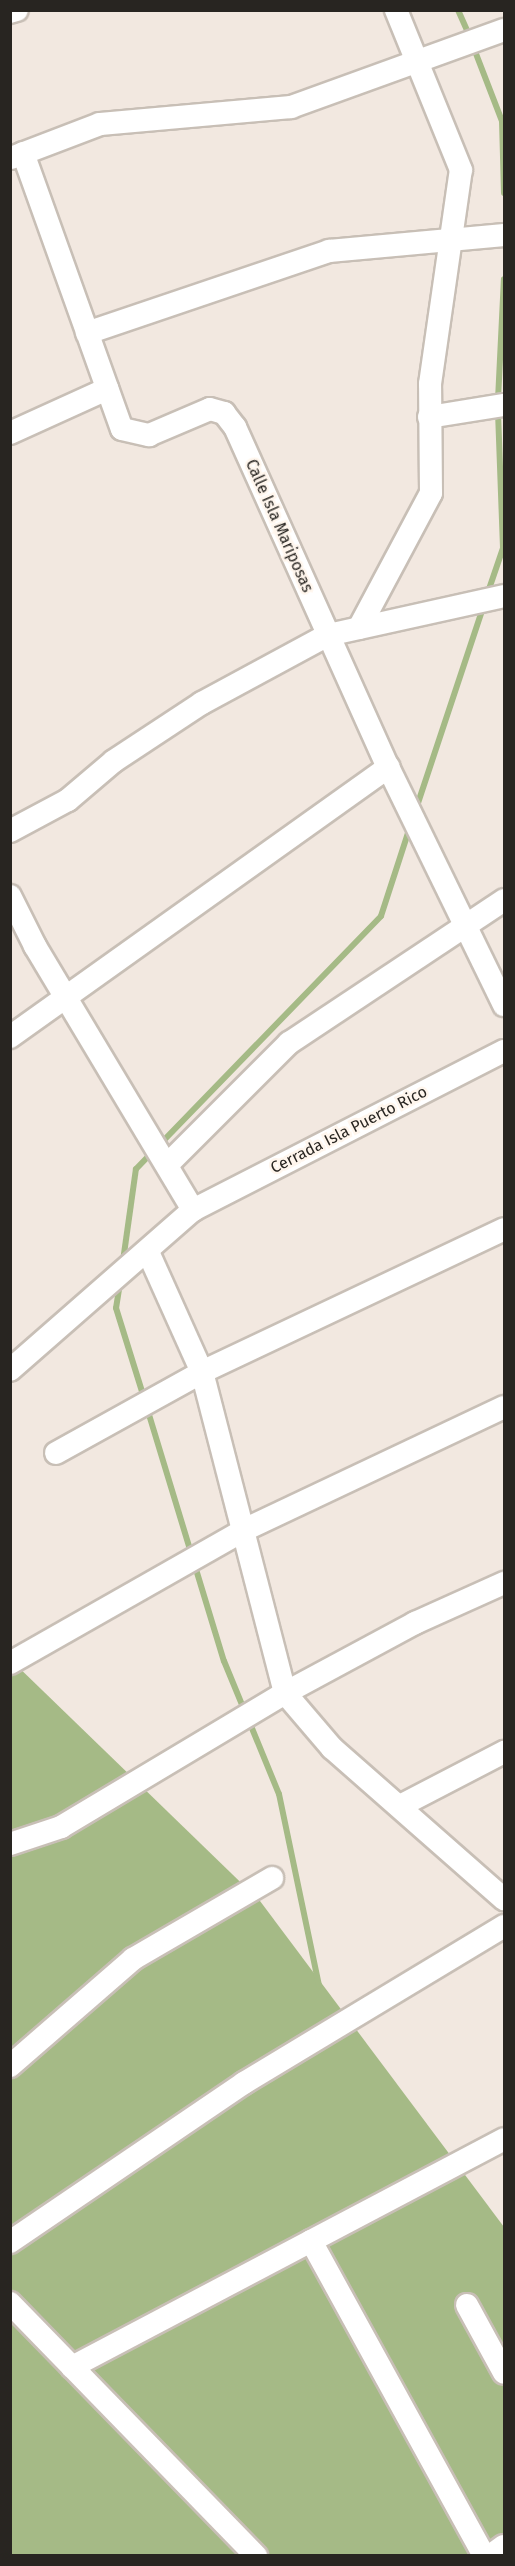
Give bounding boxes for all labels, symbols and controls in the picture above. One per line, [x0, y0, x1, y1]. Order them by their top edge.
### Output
street label: Calle Isla Mariposas [241, 457, 317, 595]
street label: Cerrada Isla Puerto Rico [267, 1082, 431, 1178]

